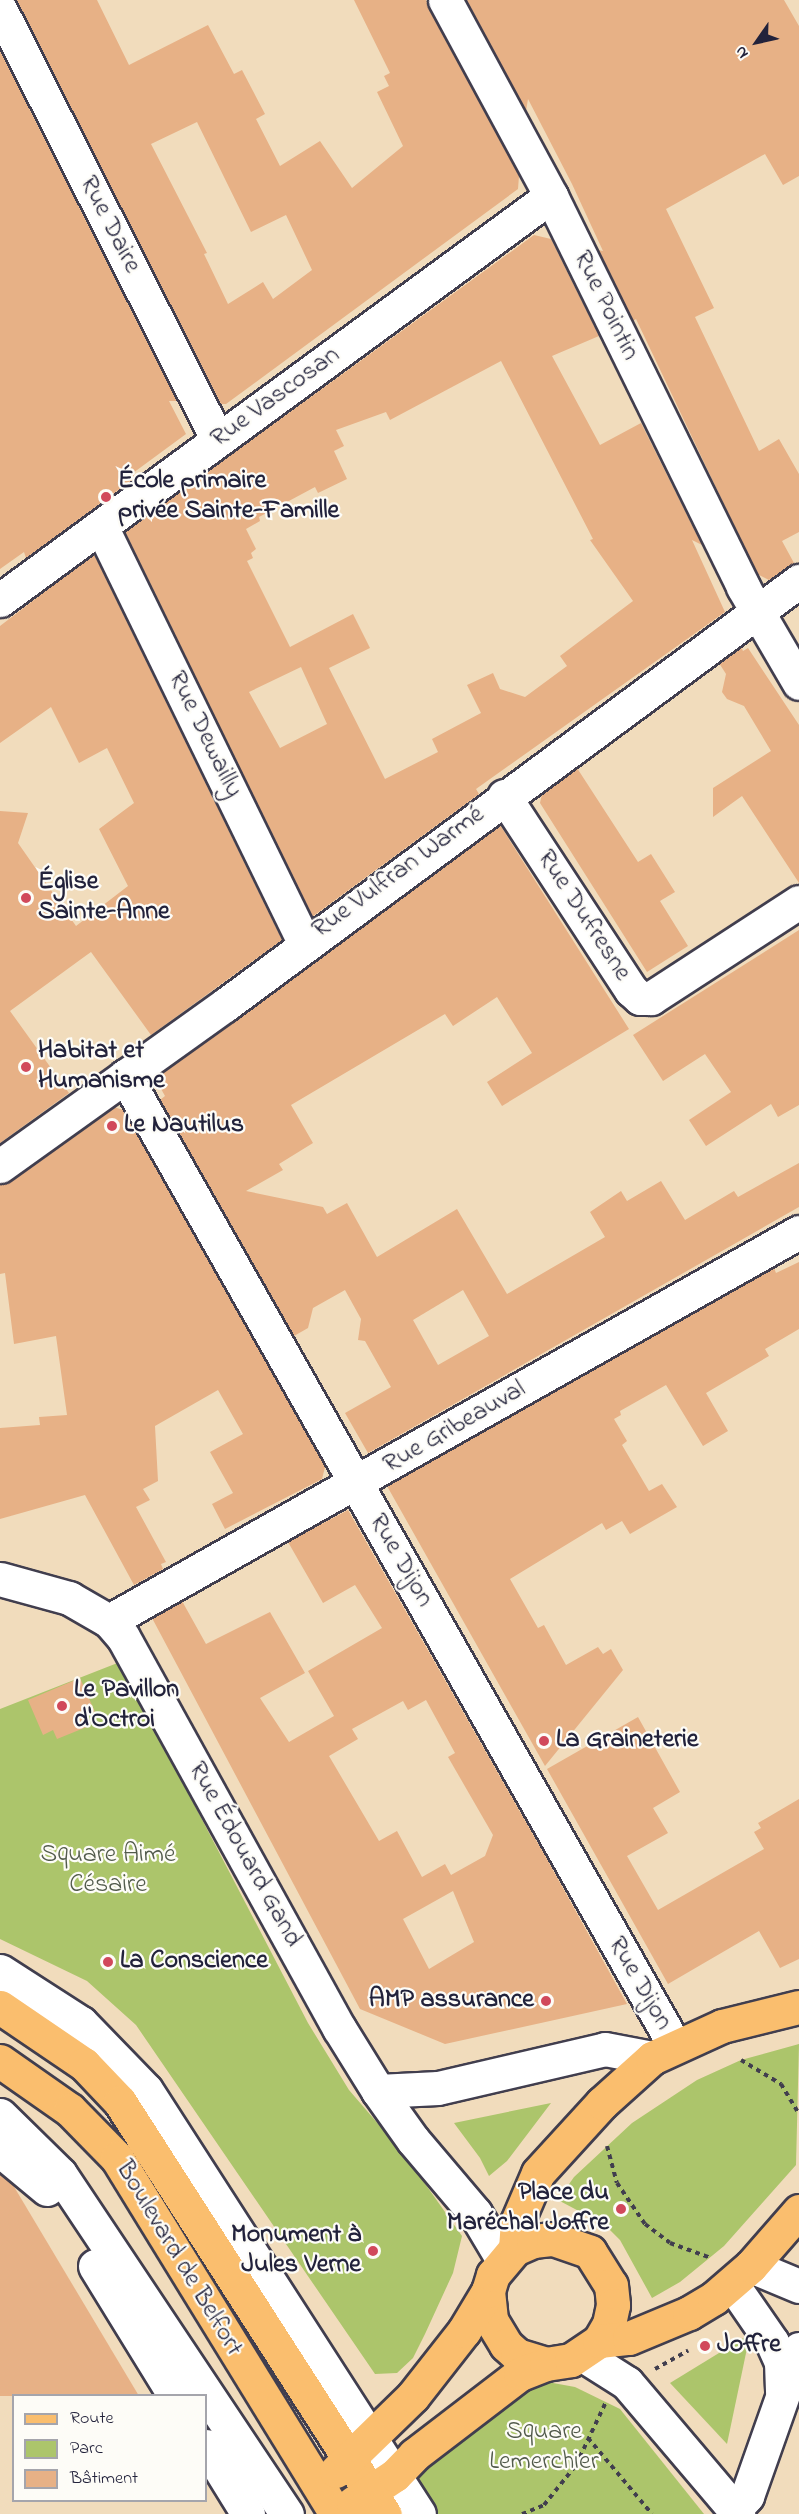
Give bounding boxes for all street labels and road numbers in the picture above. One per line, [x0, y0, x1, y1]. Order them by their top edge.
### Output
street label: Rue Daire [71, 171, 147, 279]
street label: Rue Pointin [565, 246, 645, 366]
street label: Rue Vascosan [205, 341, 347, 455]
street label: Rue Dewailly [160, 667, 248, 803]
street label: Rue Vulfran Warmé [307, 800, 491, 946]
street label: Rue Dufresne [529, 845, 637, 987]
street label: Rue Gribeauval [378, 1375, 532, 1481]
street label: Rue Dijon [361, 1509, 439, 1613]
street label: Rue Édouard Gand [180, 1757, 308, 1953]
street label: Rue Dijon [600, 1932, 678, 2036]
street label: Boulevard de Belfort [107, 2156, 249, 2362]

